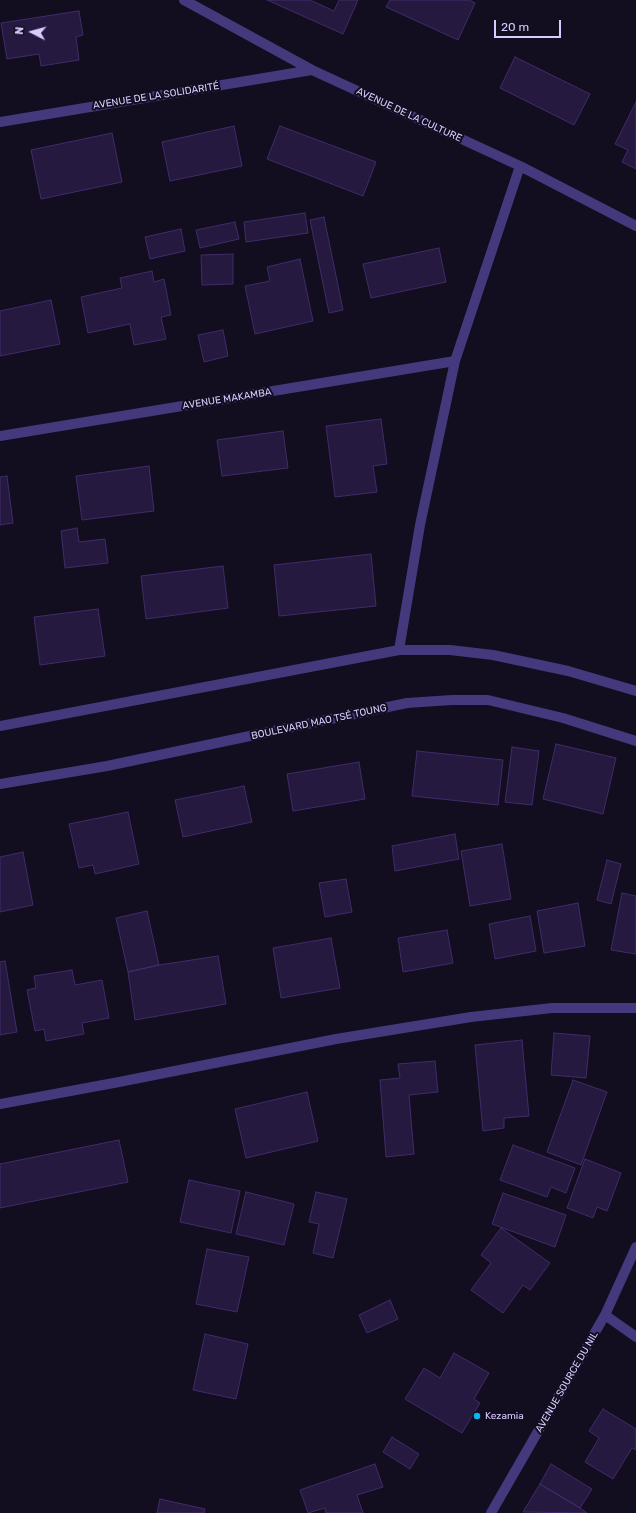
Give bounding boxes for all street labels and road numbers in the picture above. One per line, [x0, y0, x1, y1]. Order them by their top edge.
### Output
street label: AVENUE DE LA SOLIDARITÉ [92, 80, 220, 112]
street label: AVENUE DE LA CULTURE [354, 85, 464, 145]
street label: AVENUE MAKAMBA [182, 386, 272, 412]
street label: BOULEVARD MAO TSÉ TOUNG [250, 702, 388, 742]
street label: AVENUE SOURCE DU NIL [533, 1329, 601, 1435]

